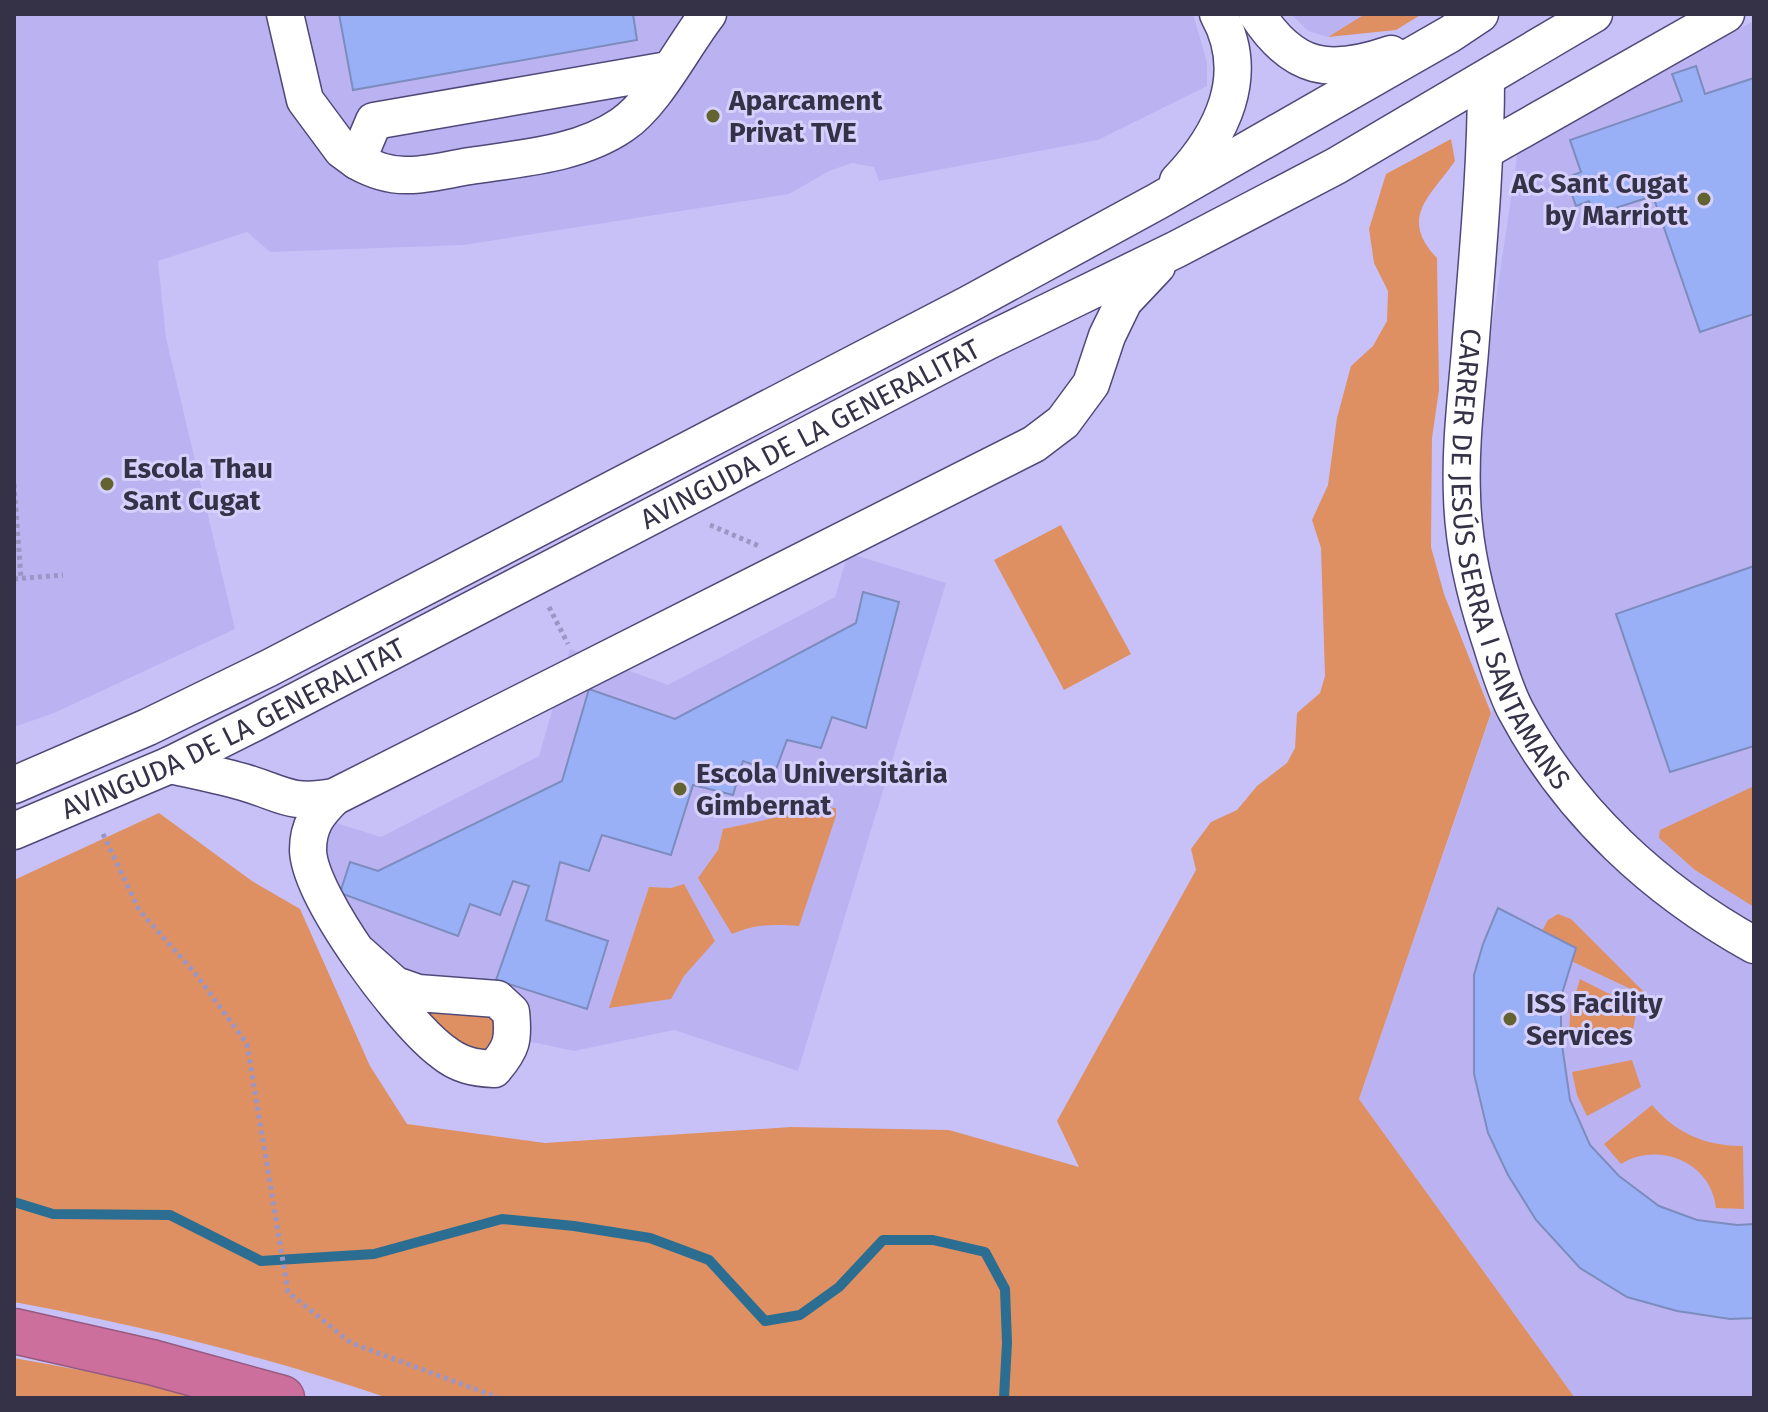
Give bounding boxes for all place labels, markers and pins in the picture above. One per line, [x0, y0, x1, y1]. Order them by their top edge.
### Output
place label: Aparcament Privat TVE [728, 84, 883, 149]
marker: Aparcament Privat TVE [704, 107, 722, 125]
place label: AC Sant Cugat by Marriott [1510, 167, 1689, 232]
marker: AC Sant Cugat by Marriott [1695, 190, 1713, 208]
place label: Escola Thau Sant Cugat [123, 452, 273, 517]
marker: Escola Thau Sant Cugat [98, 475, 116, 493]
place label: Escola Universitària Gimbernat [696, 757, 948, 822]
marker: Escola Universitària Gimbernat [671, 780, 689, 798]
place label: ISS Facility Services [1526, 987, 1663, 1052]
marker: ISS Facility Services [1501, 1010, 1519, 1028]

